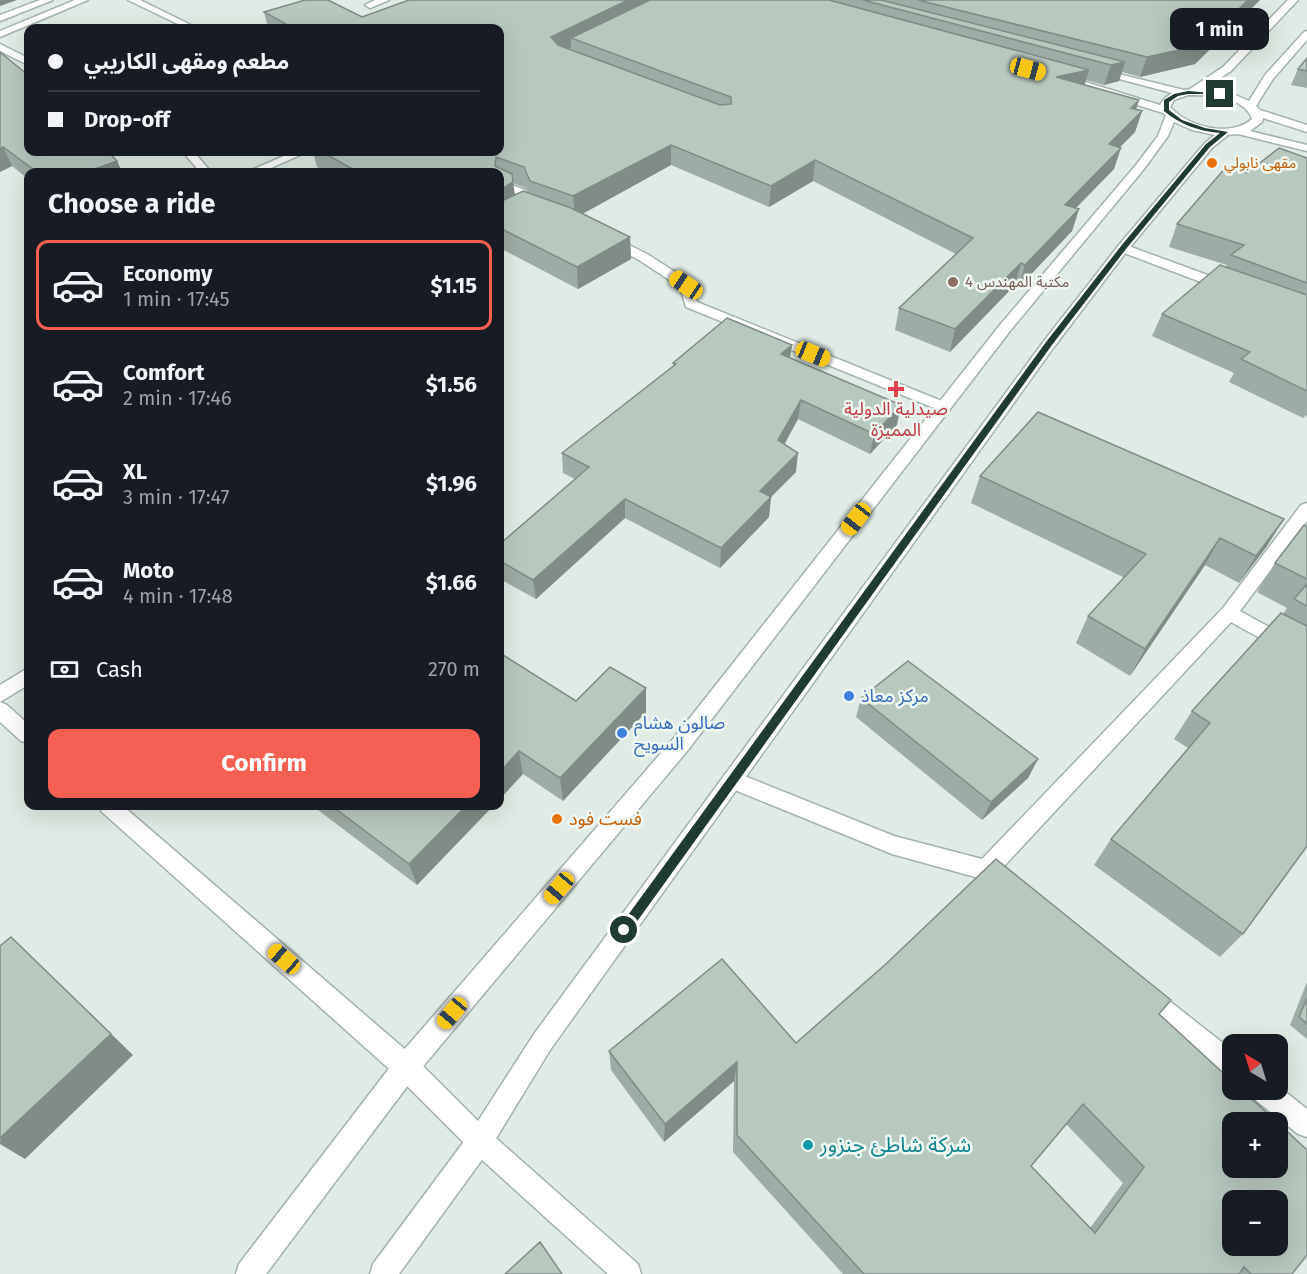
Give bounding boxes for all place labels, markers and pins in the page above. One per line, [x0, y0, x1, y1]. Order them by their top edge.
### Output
place label: مقهى نابولي [1224, 154, 1296, 174]
marker: مقهى نابولي [1205, 156, 1219, 170]
place label: مكتبة المهندس 4 [965, 273, 1069, 291]
marker: مكتبة المهندس 4 [946, 275, 960, 289]
marker: صيدلية الدولية المميزة [889, 382, 903, 396]
place label: صيدلية الدولية المميزة [844, 398, 948, 441]
place label: مركز معاذ [861, 685, 929, 707]
marker: مركز معاذ [842, 689, 856, 703]
place label: صالون هشام السويح [634, 712, 725, 757]
marker: صالون هشام السويح [615, 726, 629, 740]
place label: فست فود [569, 808, 642, 830]
marker: فست فود [550, 812, 564, 826]
place label: شركة شاطئ جنزور [819, 1132, 971, 1158]
marker: شركة شاطئ جنزور [801, 1138, 815, 1152]

